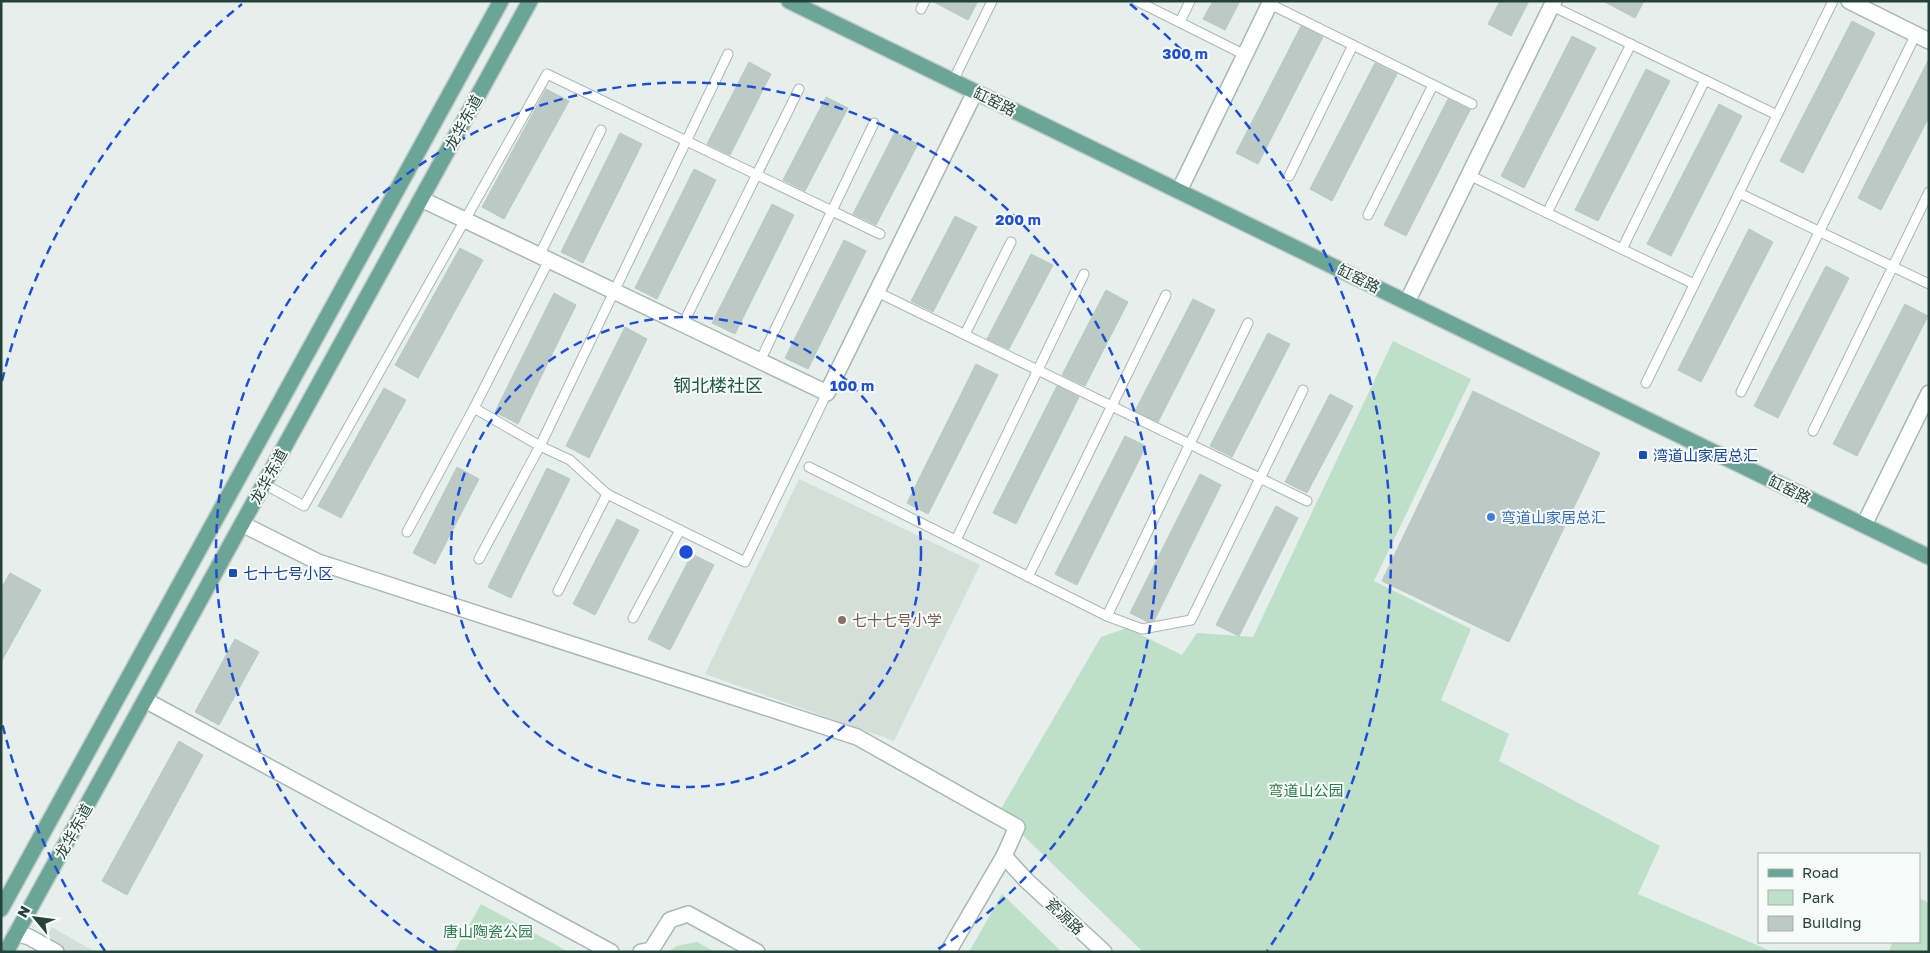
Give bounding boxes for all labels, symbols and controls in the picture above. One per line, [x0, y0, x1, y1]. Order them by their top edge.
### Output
text: 300 m [1162, 44, 1208, 62]
street label: 缸窑路 [971, 83, 1019, 119]
street label: 龙华东道 [441, 91, 485, 153]
text: 200 m [995, 210, 1041, 228]
street label: 缸窑路 [1335, 260, 1383, 296]
district label: 钢北楼社区 [673, 374, 763, 396]
text: 100 m [830, 376, 874, 394]
street label: 龙华东道 [246, 445, 290, 507]
place label: 湾道山家居总汇 [1653, 446, 1758, 464]
marker: 湾道山家居总汇 [1637, 449, 1649, 461]
street label: 缸窑路 [1766, 471, 1814, 507]
place label: 弯道山家居总汇 [1501, 508, 1606, 526]
marker: 弯道山家居总汇 [1485, 511, 1497, 523]
centre of rings [677, 543, 695, 561]
place label: 七十七号小区 [243, 564, 333, 582]
marker: 七十七号小区 [227, 567, 239, 579]
place label: 七十七号小学 [852, 611, 942, 629]
marker: 七十七号小学 [836, 614, 848, 626]
park label: 弯道山公园 [1268, 781, 1344, 799]
street label: 龙华东道 [51, 800, 95, 862]
legend [1758, 853, 1920, 943]
text: Road [1802, 863, 1839, 881]
text: Park [1802, 888, 1835, 906]
north arrow [10, 893, 60, 943]
street label: 瓷源路 [1042, 894, 1088, 938]
text: N [13, 903, 33, 920]
text: Building [1802, 913, 1862, 931]
park label: 唐山陶瓷公园 [443, 922, 533, 940]

